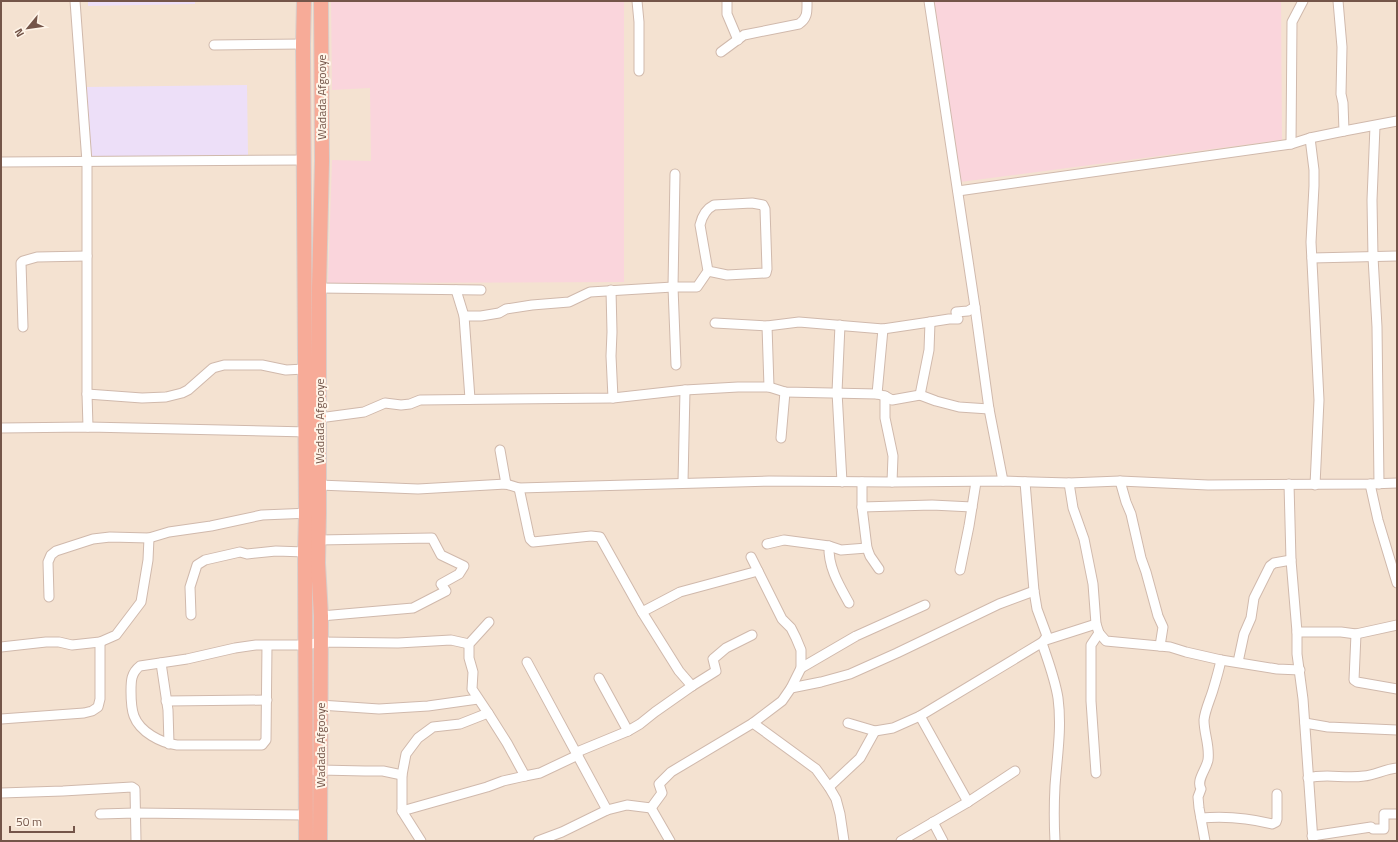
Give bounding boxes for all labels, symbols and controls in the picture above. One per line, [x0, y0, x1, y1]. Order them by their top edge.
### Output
north arrow [8, 8, 48, 48]
text: N [10, 26, 28, 40]
street label: Wadada Afgooye [312, 54, 331, 140]
street label: Wadada Afgooye [310, 378, 329, 464]
street label: Wadada Afgooye [311, 702, 330, 788]
scale bar [10, 808, 74, 834]
text: 50 m [16, 812, 42, 831]

